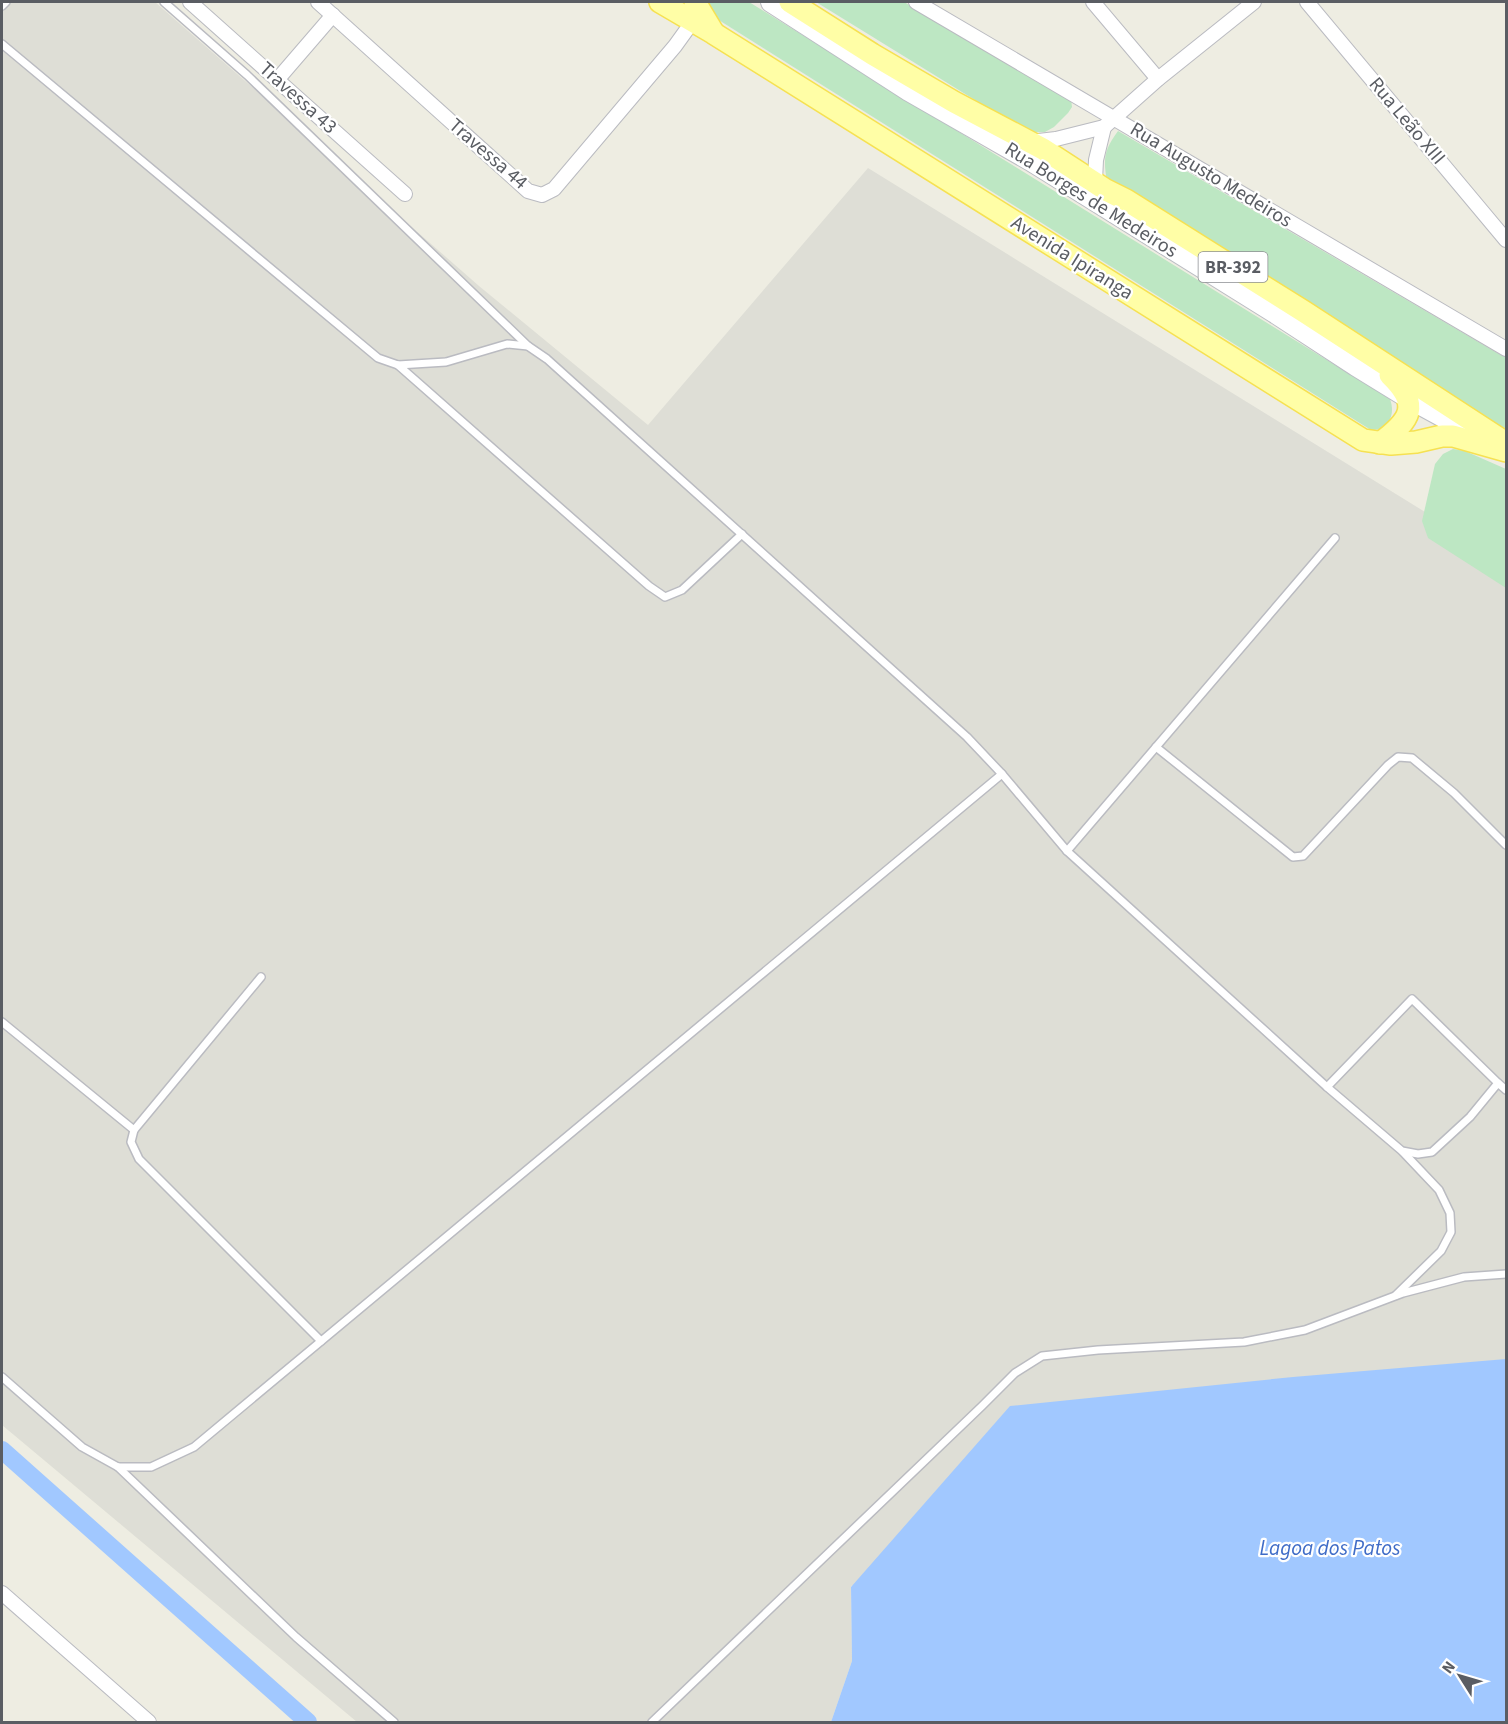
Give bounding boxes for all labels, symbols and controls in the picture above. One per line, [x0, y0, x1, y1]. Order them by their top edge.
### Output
street label: Travessa 43 [253, 55, 343, 141]
street label: Rua Leão XIII [1362, 71, 1452, 171]
street label: Travessa 44 [442, 112, 534, 196]
street label: Rua Augusto Medeiros [1125, 115, 1297, 235]
street label: Rua Borges de Medeiros [999, 135, 1183, 265]
street label: Avenida Ipiranga [1005, 209, 1139, 307]
road number: BR-392 [1198, 252, 1268, 282]
water label: Lagoa dos Patos [1260, 1533, 1400, 1563]
north arrow [1430, 1646, 1490, 1706]
text: N [1437, 1657, 1461, 1678]

